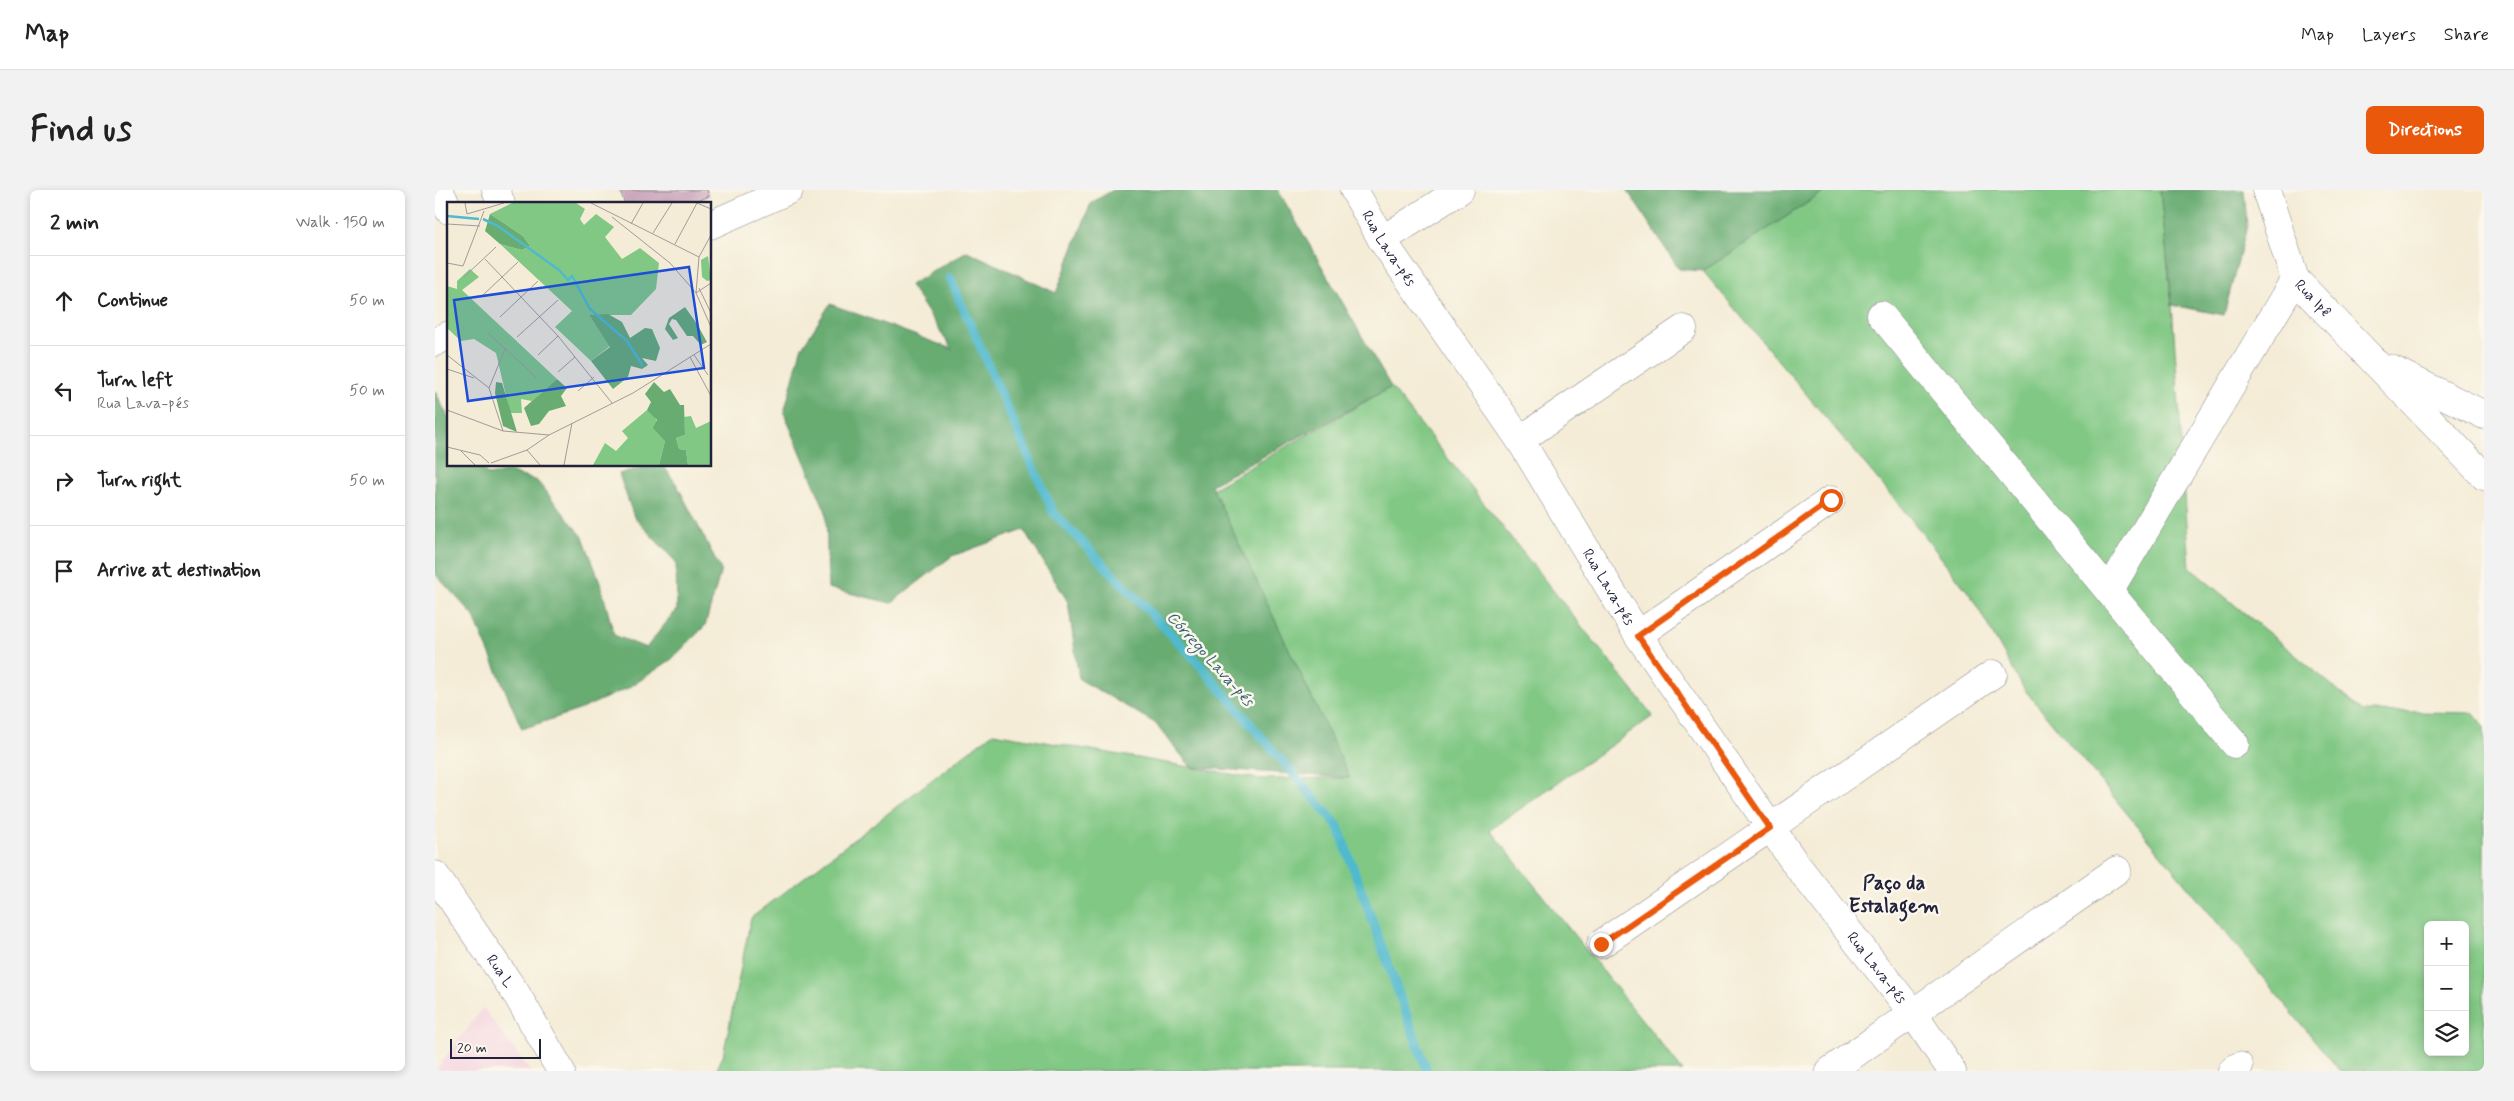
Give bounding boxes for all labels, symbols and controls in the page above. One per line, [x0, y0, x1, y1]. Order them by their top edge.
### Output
text: Map [25, 19, 69, 50]
text: Map [2301, 23, 2334, 47]
text: Layers [2362, 23, 2416, 47]
text: Share [2444, 23, 2489, 47]
button: Directions [2366, 106, 2484, 154]
text: Find us [30, 107, 132, 153]
inset map [447, 202, 711, 466]
street label: Rua Lava-pés [1357, 207, 1420, 291]
text: 2 min [50, 209, 99, 237]
text: Walk · 150 m [296, 212, 385, 233]
street label: Rua Ipê [2290, 276, 2336, 322]
icon: ahead [50, 287, 78, 315]
text: Continue [97, 288, 168, 313]
text: 50 m [349, 290, 385, 311]
text: Turn left [97, 368, 173, 393]
icon: left [50, 377, 78, 405]
text: 50 m [349, 380, 385, 401]
text: Rua Lava-pés [97, 393, 189, 414]
icon: right [50, 467, 78, 495]
text: Turn right [97, 468, 181, 493]
text: 50 m [349, 470, 385, 491]
route start [1820, 489, 1843, 512]
street label: Rua Lava-pés [1577, 545, 1639, 630]
icon: arrive [50, 557, 78, 585]
text: Arrive at destination [97, 558, 261, 583]
water label: Córrego Lava-pés [1160, 607, 1259, 714]
district label: Paço da Estalagem [1849, 870, 1940, 922]
map controls [2424, 921, 2469, 1056]
button: + [2424, 921, 2469, 966]
street label: Rua Lava-pés [1842, 928, 1911, 1009]
route end [1590, 933, 1613, 956]
street label: Rua L [481, 951, 519, 993]
button: − [2424, 966, 2469, 1011]
button: layers [2424, 1011, 2469, 1056]
scale bar [450, 1036, 541, 1059]
text: 20 m [457, 1039, 487, 1057]

